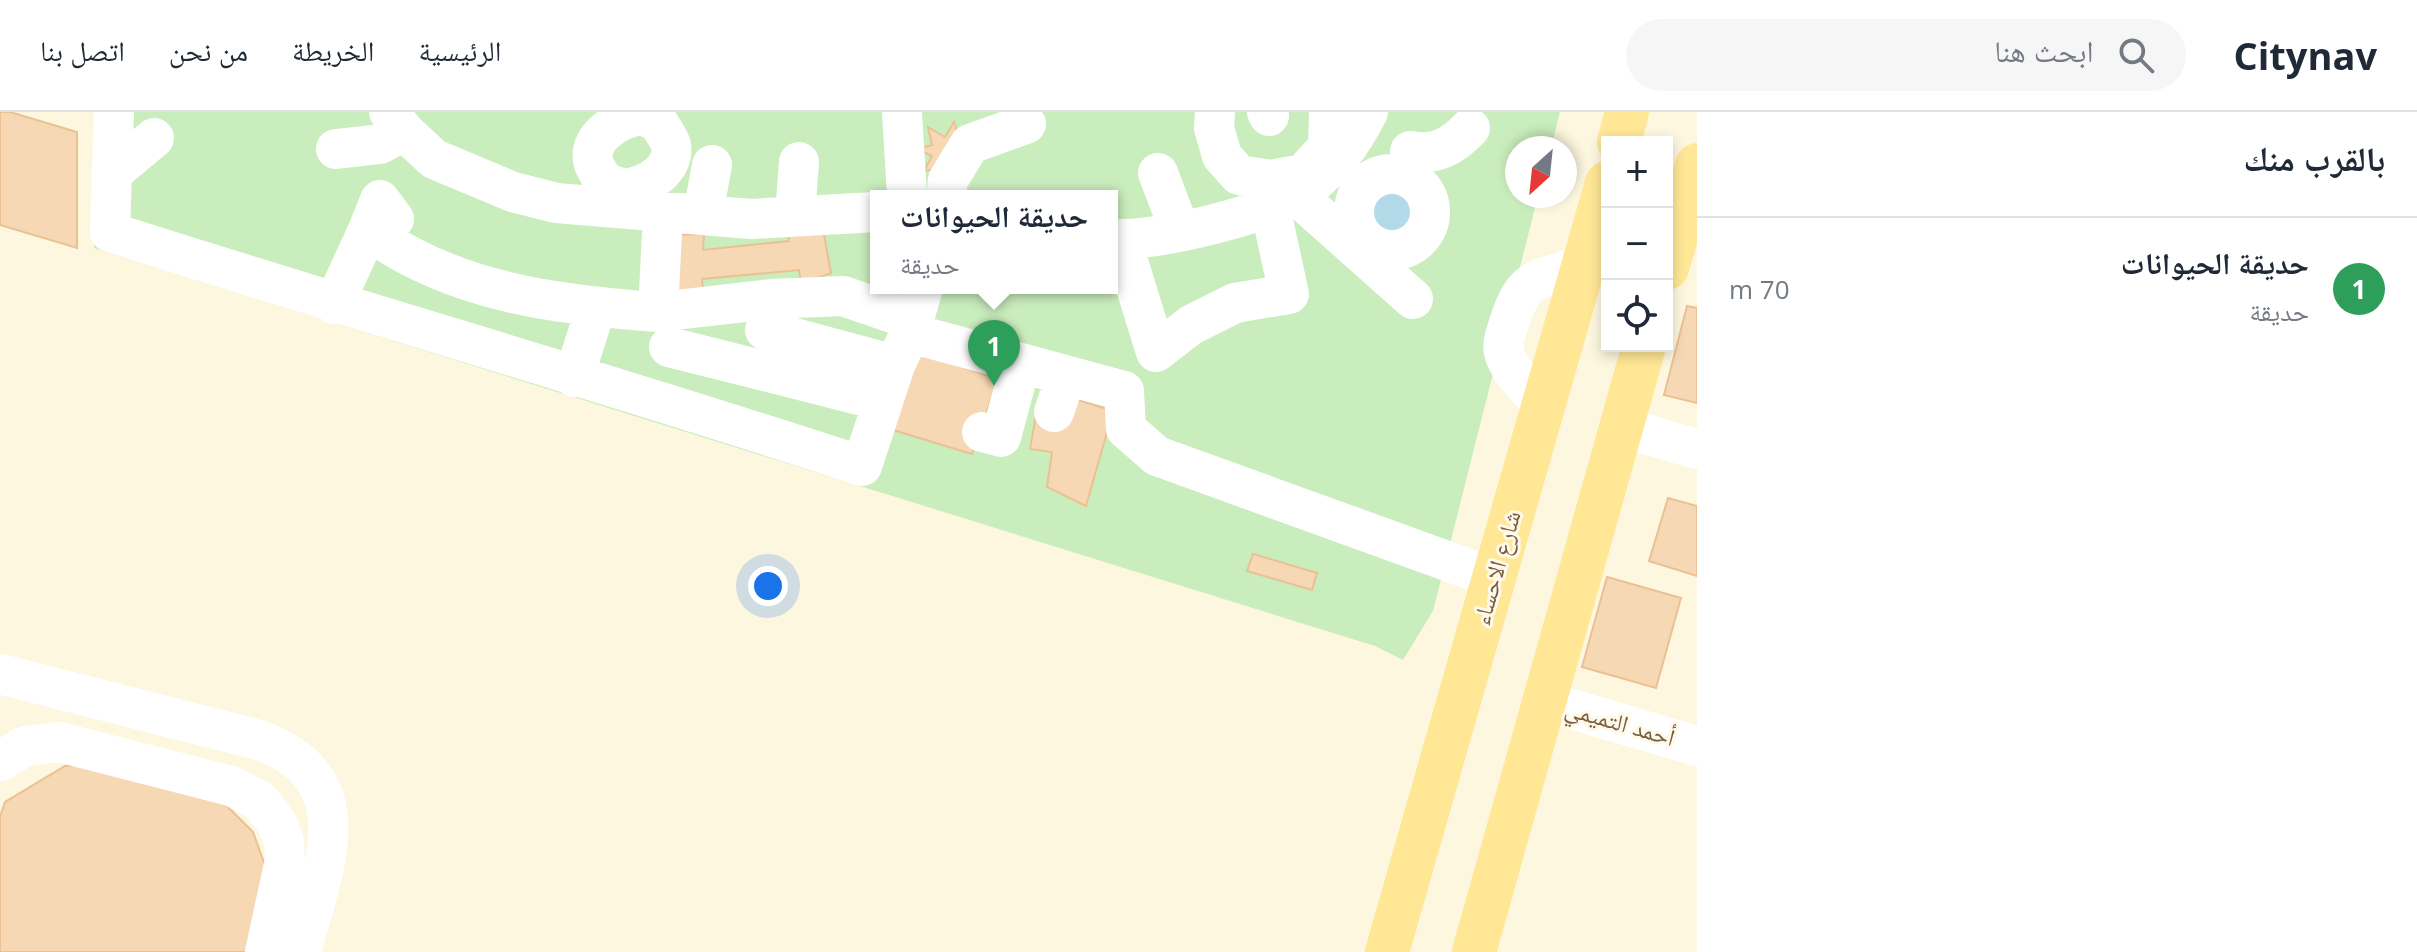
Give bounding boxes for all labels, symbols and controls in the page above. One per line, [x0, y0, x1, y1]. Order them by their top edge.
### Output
search box [1626, 19, 2186, 91]
text: Citynav [2234, 29, 2377, 81]
text: ابحث هنا [1994, 30, 2094, 71]
text: اتصل بنا [40, 31, 125, 69]
text: من نحن [169, 31, 248, 69]
text: الخريطة [292, 31, 374, 69]
text: الرئيسية [418, 31, 501, 69]
icon: search [2114, 33, 2158, 77]
text: بالقرب منك [2243, 135, 2385, 181]
north arrow [1505, 136, 1577, 208]
map controls [1601, 136, 1673, 352]
button: + [1601, 136, 1673, 208]
popup [870, 190, 1118, 294]
text: حديقة الحيوانات [900, 195, 1088, 236]
button: − [1601, 208, 1673, 280]
text: حديقة الحيوانات [2121, 242, 2309, 283]
text: حديقة [900, 246, 959, 282]
text: 70 m [1729, 271, 1790, 307]
text: 1 [2352, 271, 2366, 307]
button: locate [1601, 280, 1673, 352]
text: حديقة [2249, 293, 2309, 329]
pin: 1 [968, 320, 1020, 386]
street label: شارع الاحساء [1463, 506, 1528, 629]
your location [748, 566, 788, 606]
street label: أحمد التميمي [1560, 690, 1679, 757]

